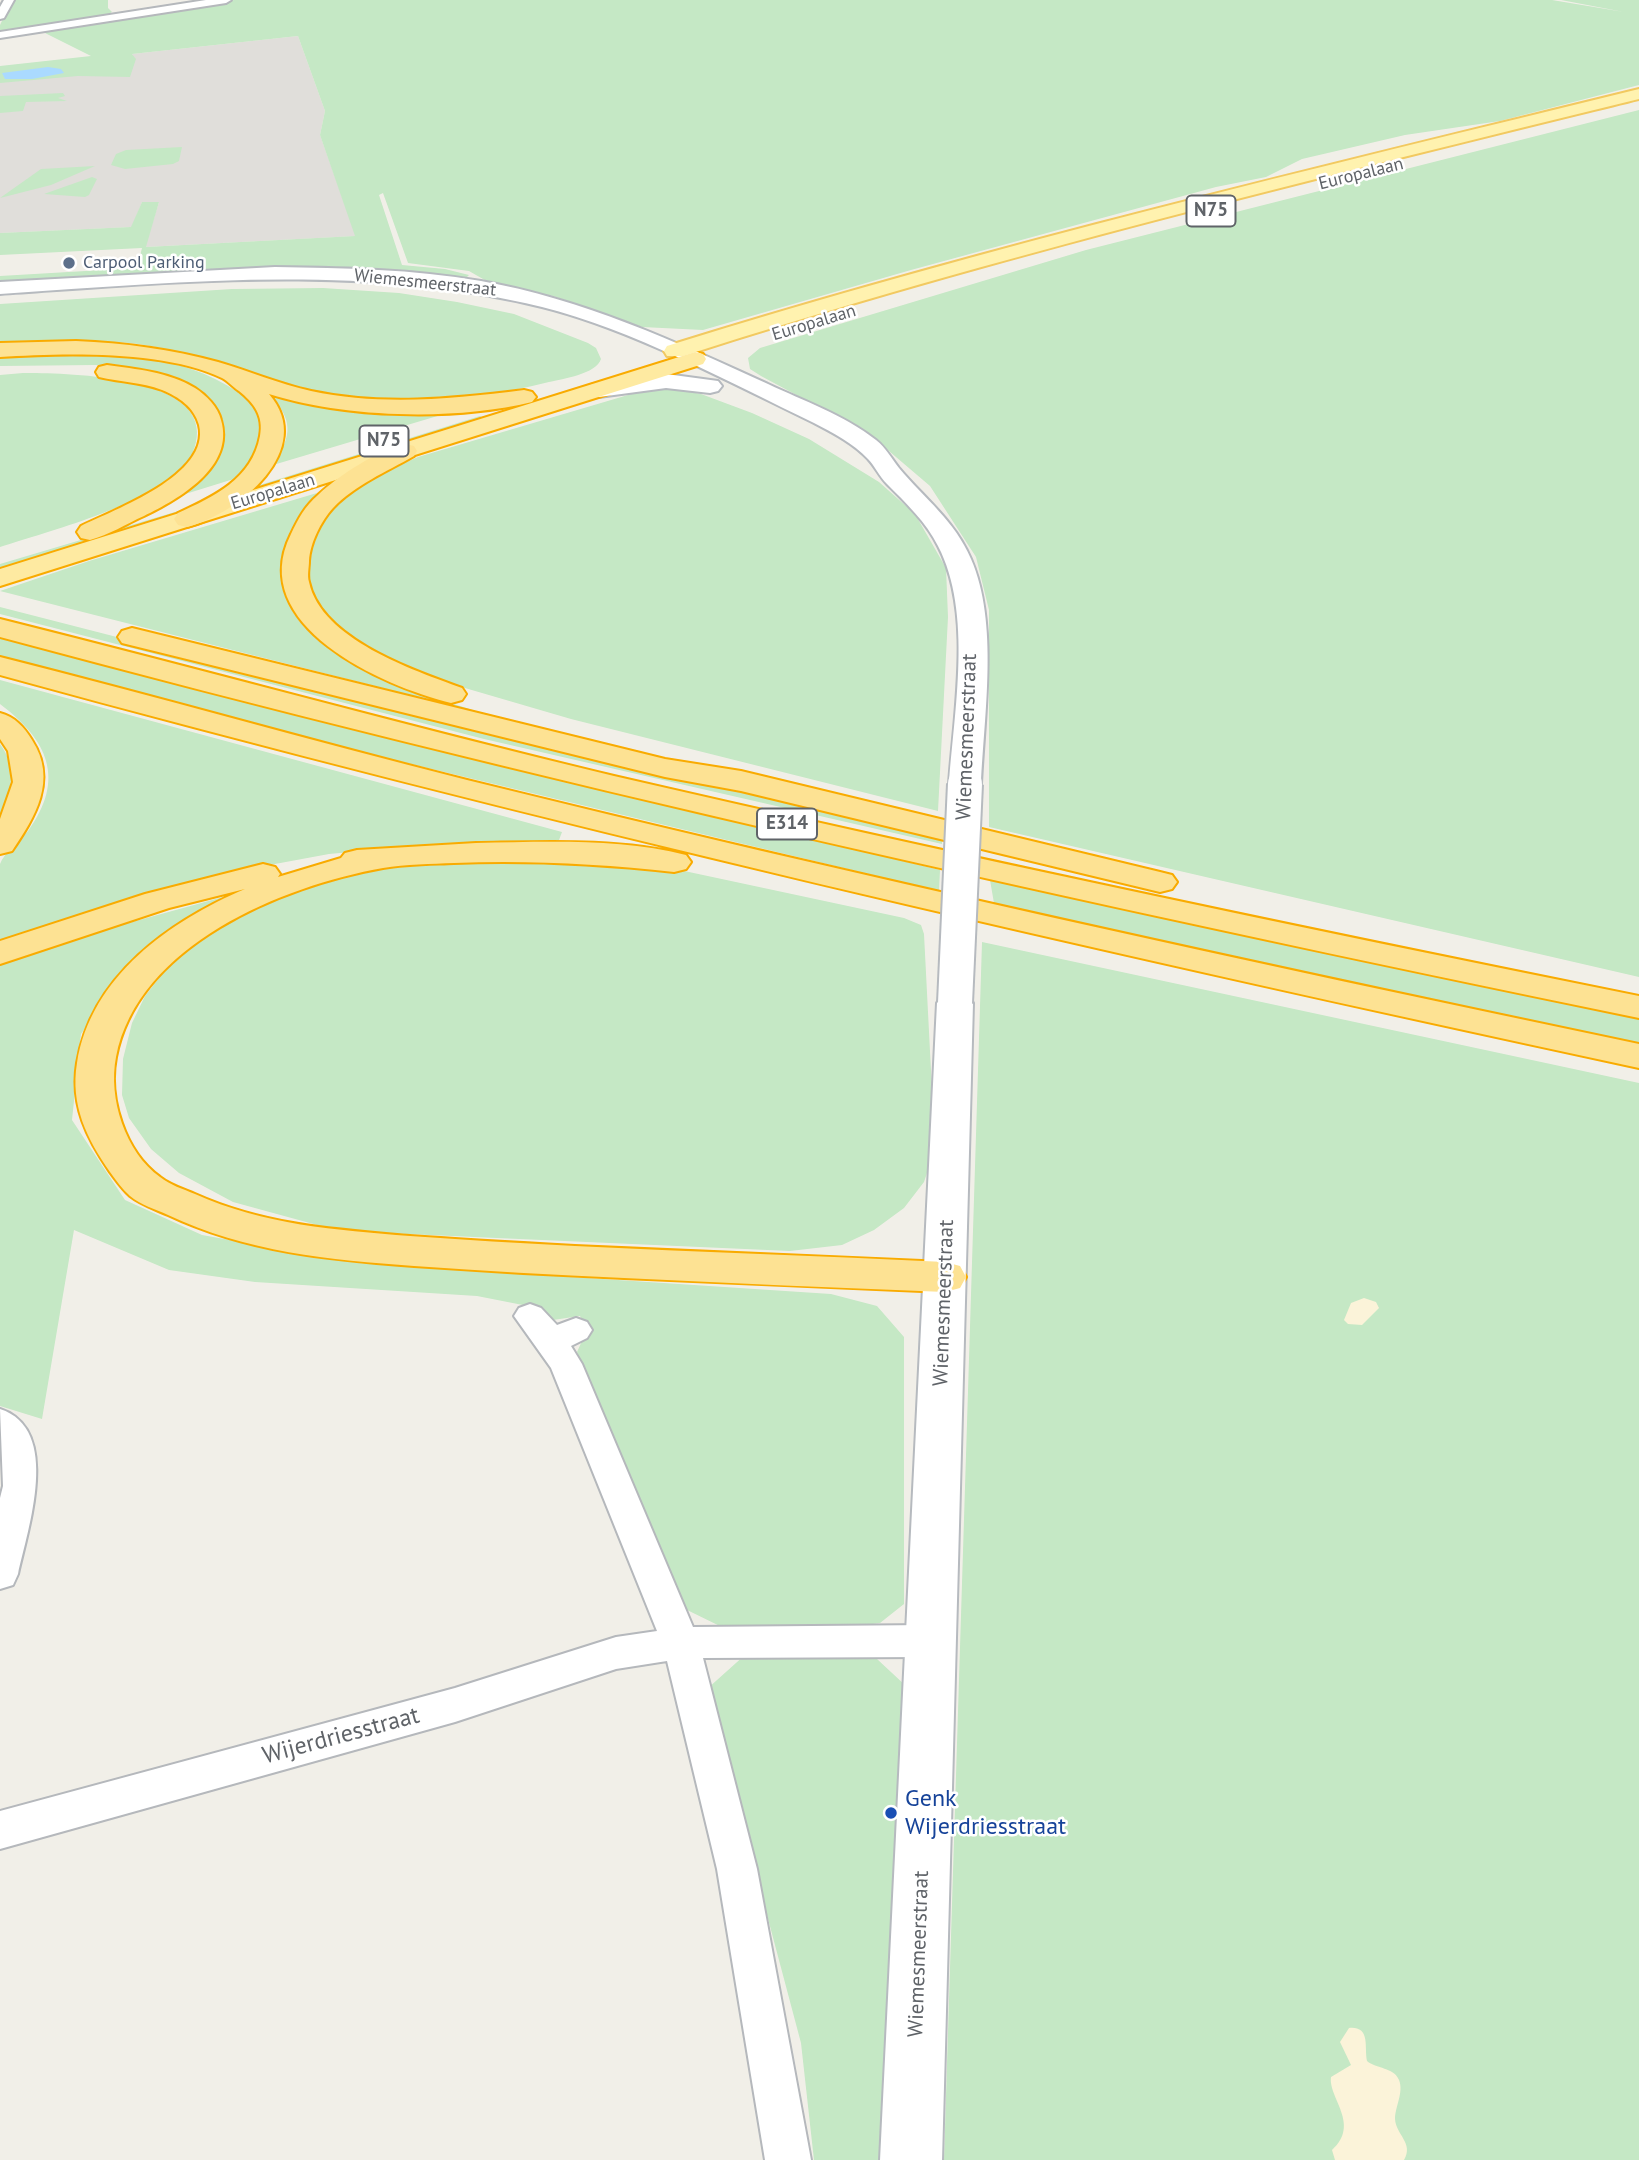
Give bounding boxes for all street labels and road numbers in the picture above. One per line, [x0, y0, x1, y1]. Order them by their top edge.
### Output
street label: Europalaan [1316, 153, 1406, 195]
road number: N75 [1186, 196, 1236, 226]
street label: Wiemesmeerstraat [353, 265, 497, 301]
street label: Europalaan [769, 300, 859, 346]
road number: N75 [360, 426, 408, 456]
street label: Europalaan [228, 469, 318, 515]
street label: Wiemesmeerstraat [952, 653, 982, 821]
road number: E314 [757, 808, 817, 839]
street label: Wiemesmeerstraat [929, 1219, 959, 1387]
street label: Wijerdriesstraat [259, 1701, 423, 1771]
street label: Wiemesmeerstraat [904, 1870, 934, 2038]

